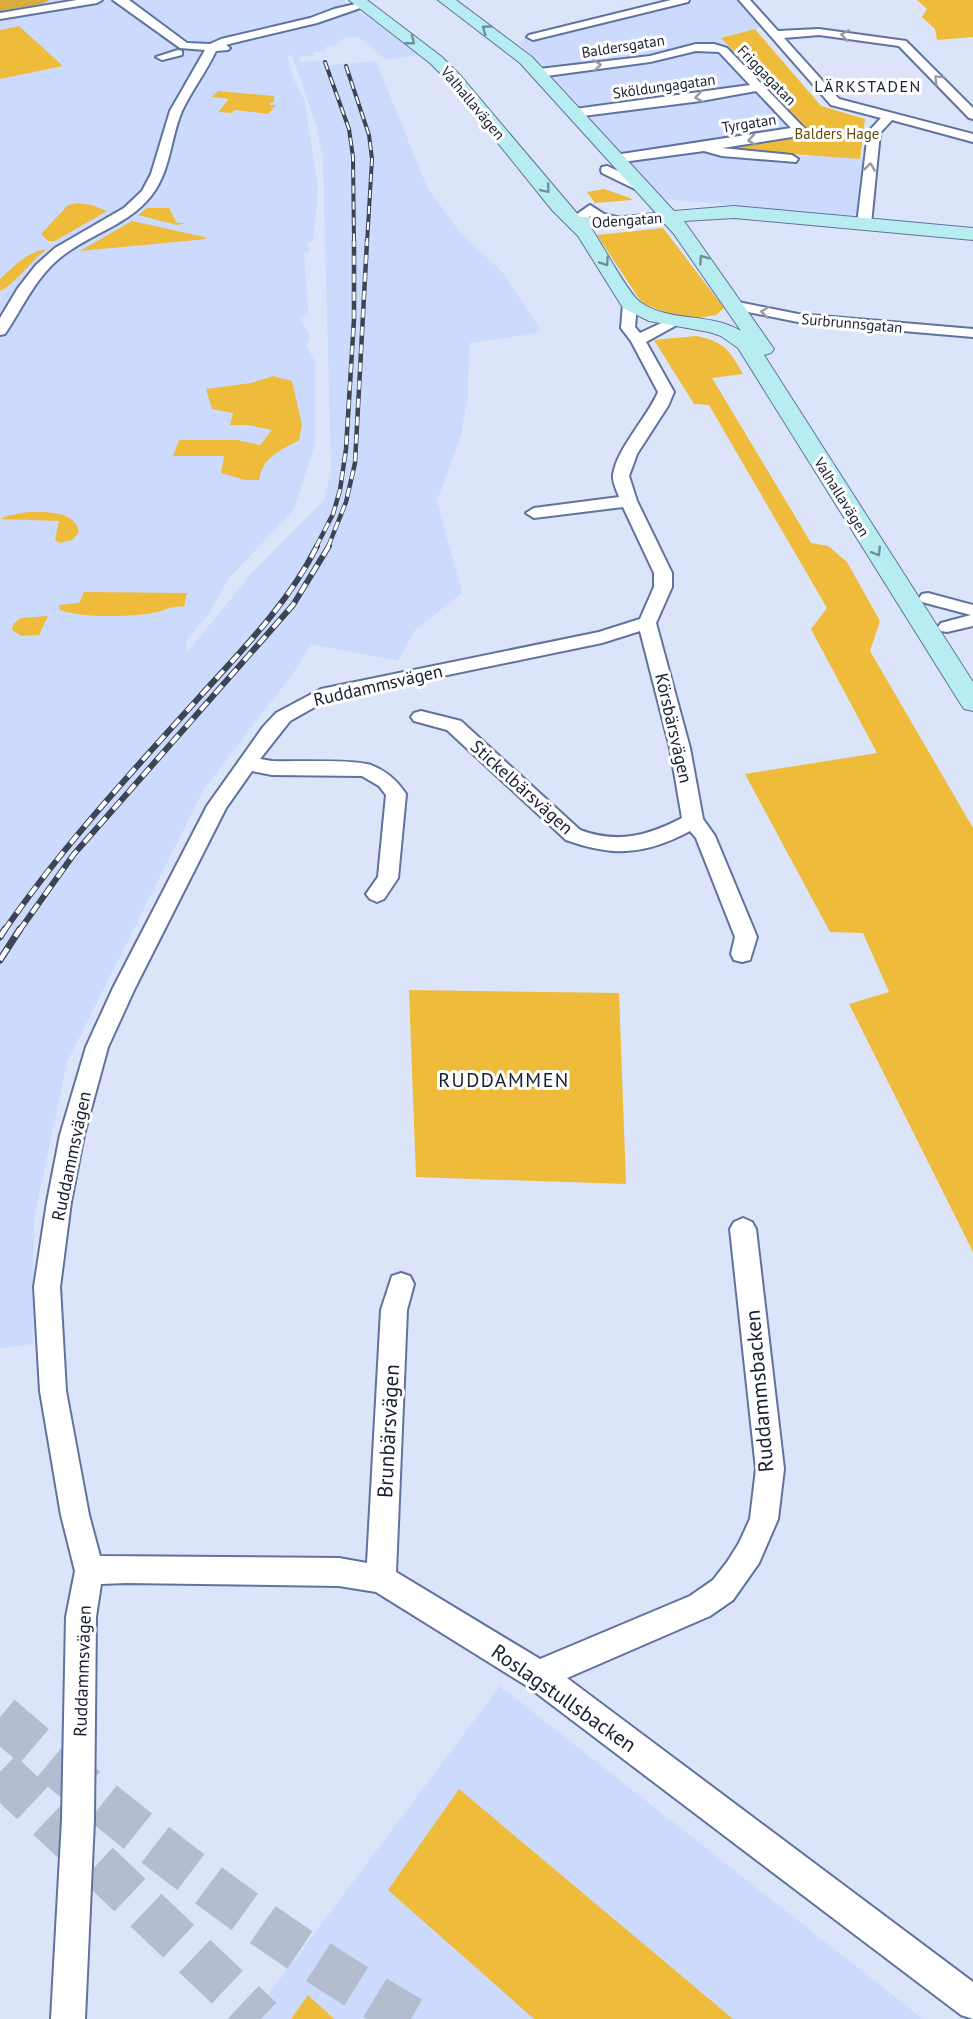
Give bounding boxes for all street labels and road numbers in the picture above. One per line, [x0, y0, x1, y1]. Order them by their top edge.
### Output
street label: Baldersgatan [580, 30, 666, 62]
street label: Friggagatan [734, 41, 800, 109]
street label: Valhallavägen [436, 62, 509, 144]
street label: Sköldungagatan [611, 69, 717, 103]
street label: Tyrgatan [720, 109, 778, 137]
street label: Odengatan [591, 208, 663, 232]
street label: Surbrunnsgatan [801, 309, 903, 337]
street label: Valhallavägen [810, 453, 874, 540]
street label: Ruddammsvägen [311, 659, 445, 711]
street label: Körsbärsvägen [650, 671, 698, 785]
street label: Stickelbärsvägen [466, 735, 578, 839]
street label: Ruddammsvägen [46, 1089, 96, 1223]
street label: Ruddammsbacken [738, 1309, 780, 1473]
street label: Brunbärsvägen [371, 1363, 405, 1499]
street label: Ruddammsvägen [68, 1605, 96, 1737]
street label: Roslagstullsbacken [486, 1638, 642, 1758]

